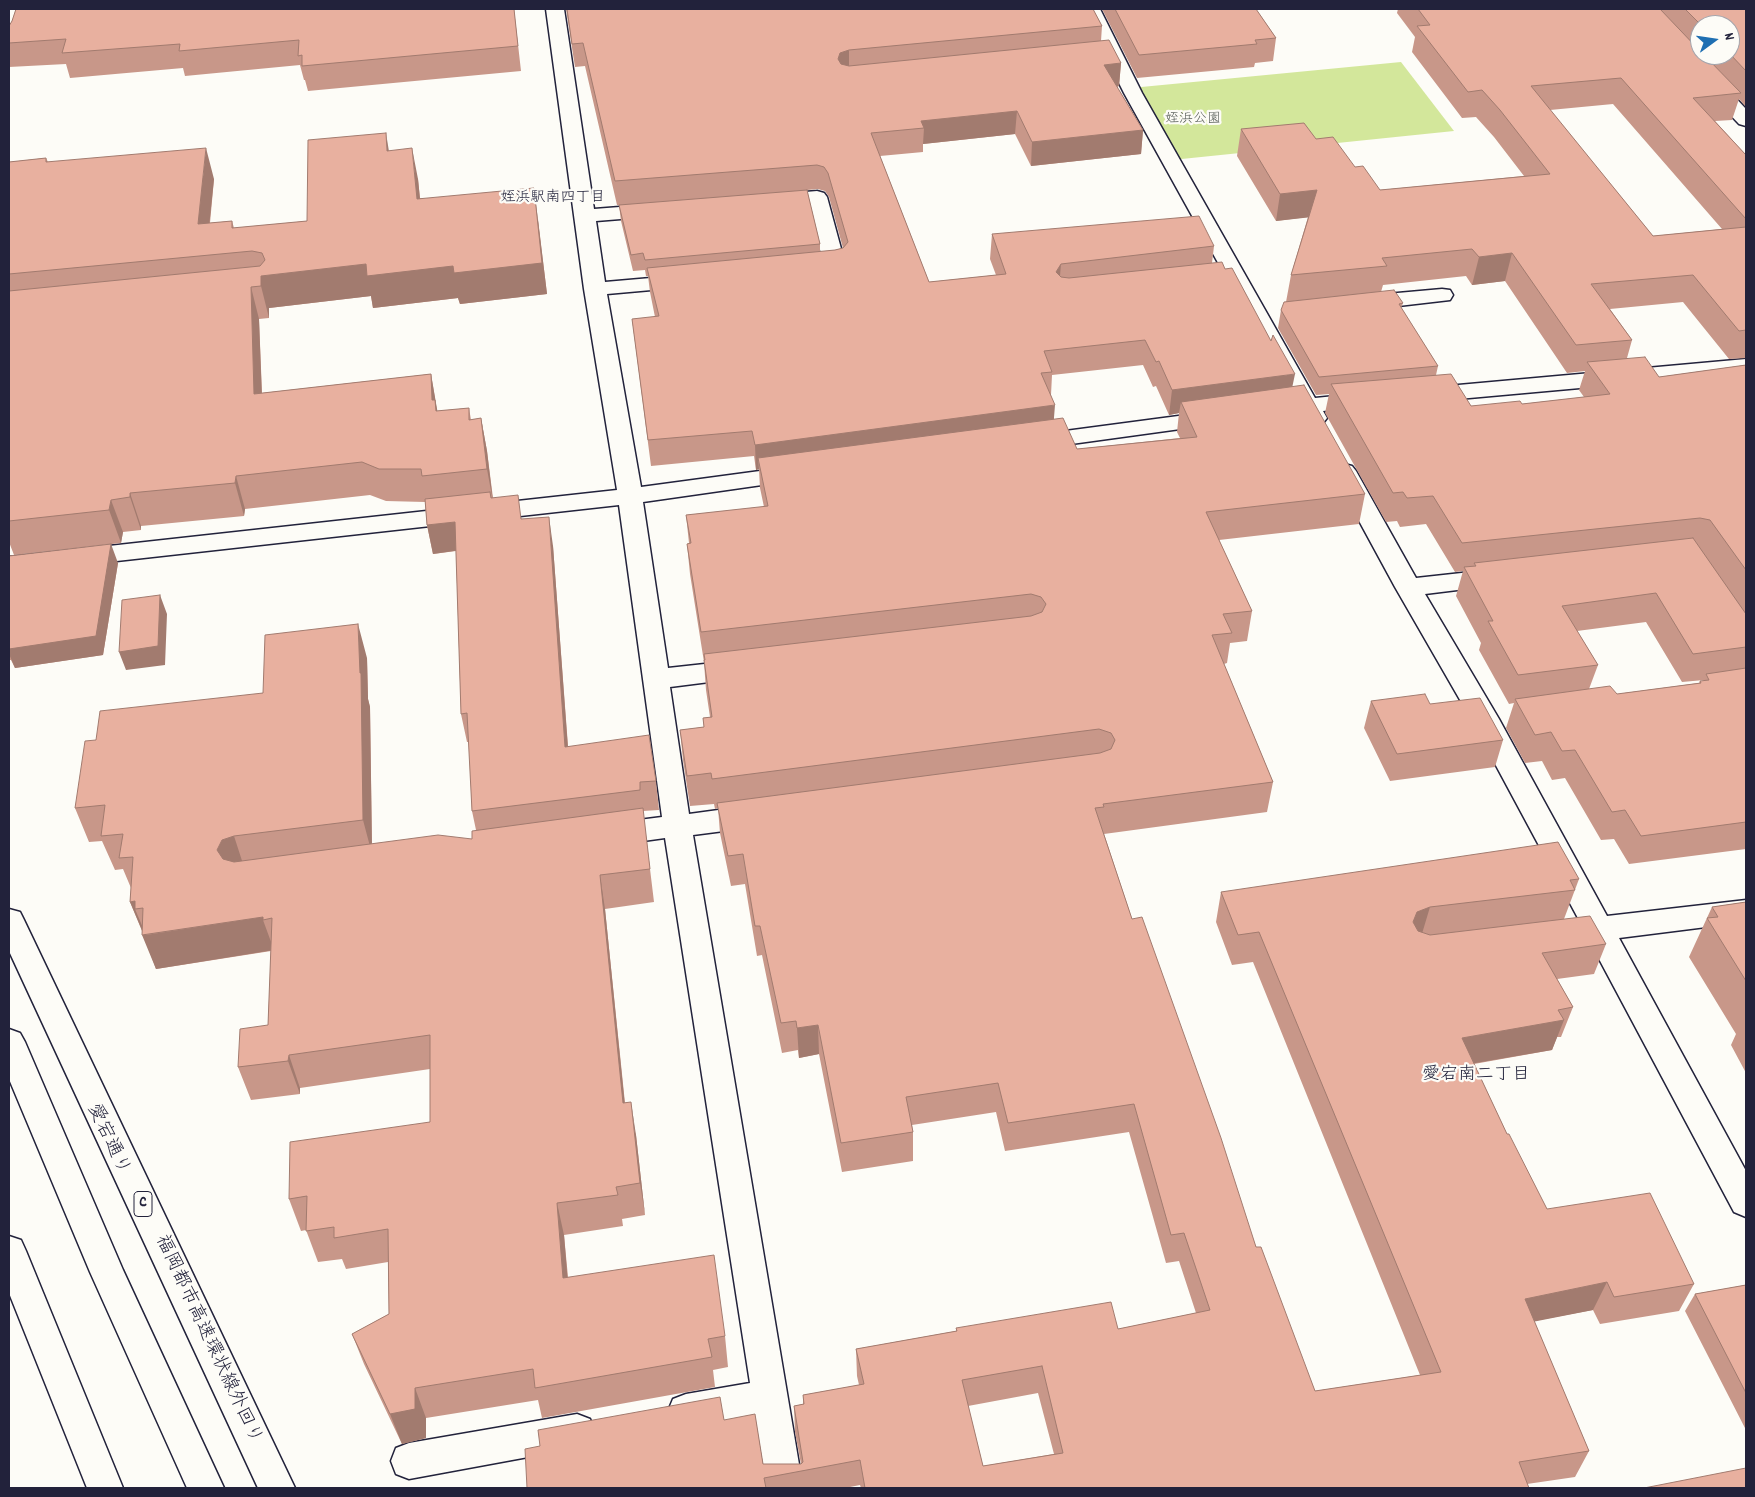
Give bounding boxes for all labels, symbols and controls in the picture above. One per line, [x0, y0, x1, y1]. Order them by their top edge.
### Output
north arrow [1690, 15, 1740, 65]
text: N [1718, 31, 1739, 42]
park label: 姪浜公園 [1165, 112, 1221, 128]
district label: 姪浜駅南四丁目 [501, 190, 605, 208]
district label: 愛宕南二丁目 [1422, 1066, 1530, 1088]
street label: 愛宕通り [81, 1101, 133, 1179]
road number: C [134, 1192, 152, 1216]
street label: 福岡都市高速環状線外回り [148, 1232, 266, 1448]

